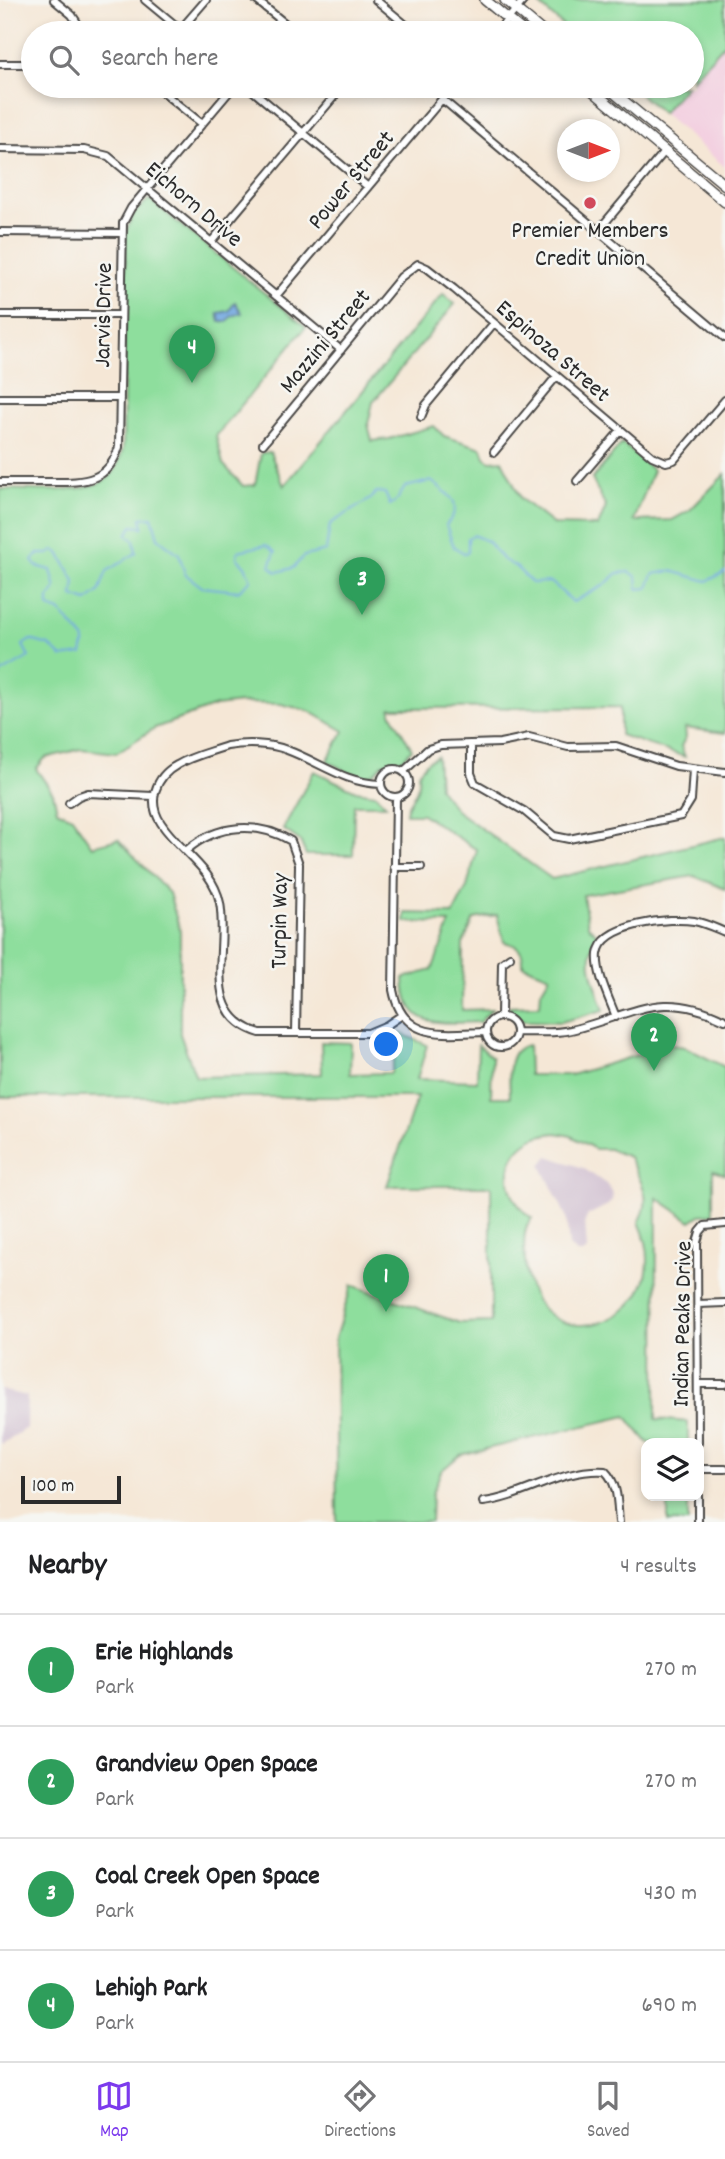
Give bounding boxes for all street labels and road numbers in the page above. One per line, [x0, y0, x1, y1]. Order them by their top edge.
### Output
street label: Power Street [301, 124, 404, 238]
street label: Eichorn Drive [137, 154, 249, 256]
street label: Jarvis Drive [87, 262, 123, 368]
street label: Mazzini Street [272, 282, 380, 402]
street label: Espinoza Street [487, 293, 617, 412]
street label: Turpin Way [263, 872, 299, 969]
street label: Indian Peaks Drive [666, 1241, 702, 1408]

